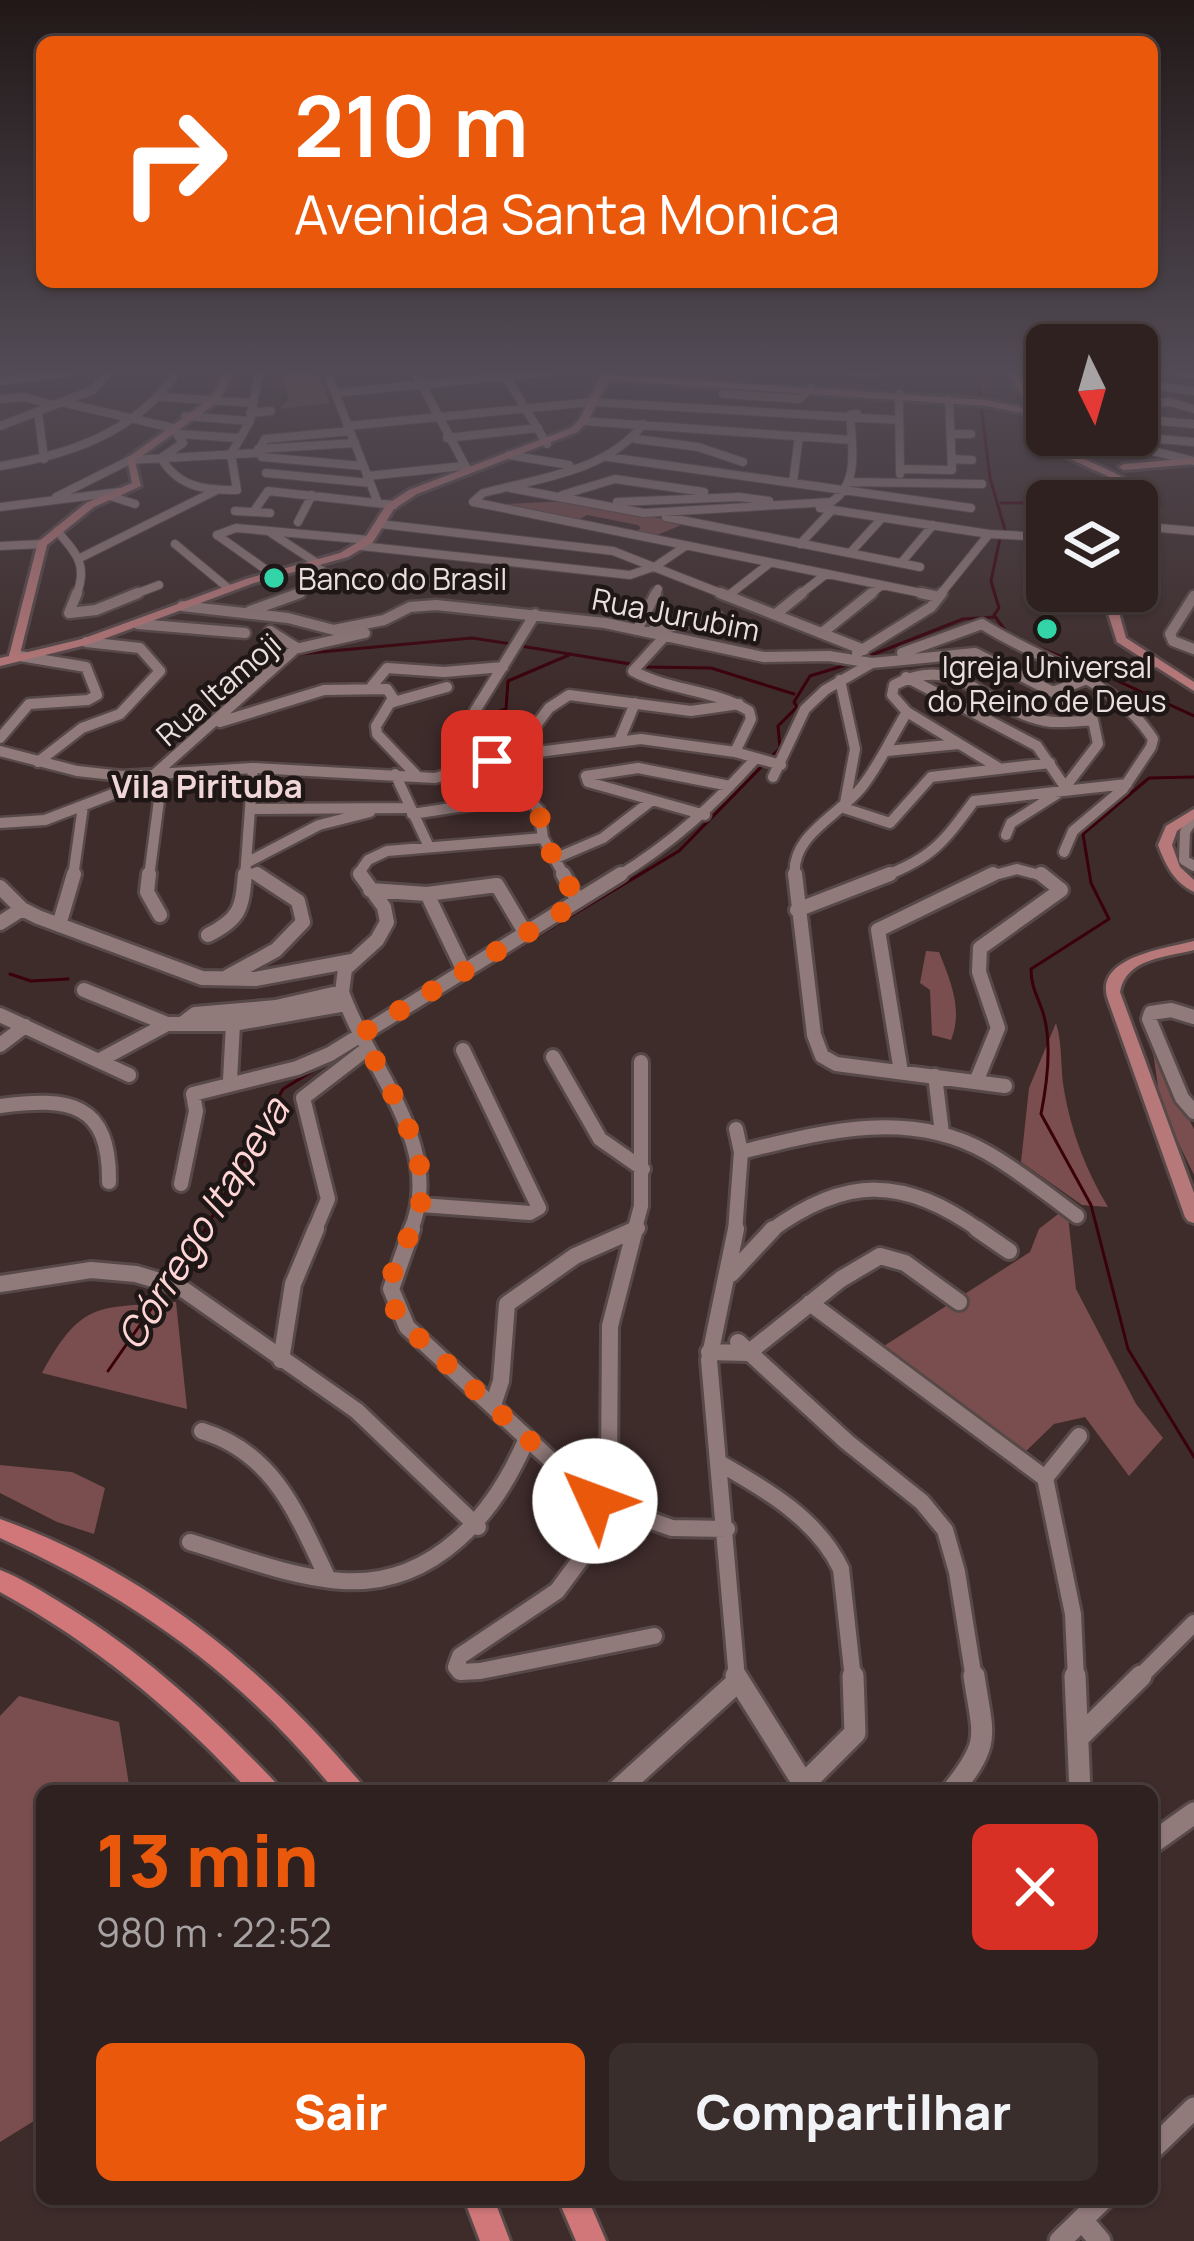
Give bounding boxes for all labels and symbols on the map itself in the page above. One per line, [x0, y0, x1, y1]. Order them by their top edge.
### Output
north arrow [1026, 324, 1158, 456]
place label: Banco do Brasil [298, 558, 507, 599]
marker: Banco do Brasil [261, 565, 287, 591]
street label: Rua Jurubim [589, 578, 763, 650]
marker: Igreja Universal do Reino de Deus [1034, 616, 1060, 642]
street label: Rua Itamoji [147, 623, 289, 755]
place label: Igreja Universal do Reino de Deus [927, 646, 1167, 721]
pin [441, 710, 543, 812]
district label: Vila Pirituba [111, 763, 303, 808]
water label: Córrego Itapeva [103, 1085, 302, 1359]
position arrow [532, 1438, 658, 1564]

